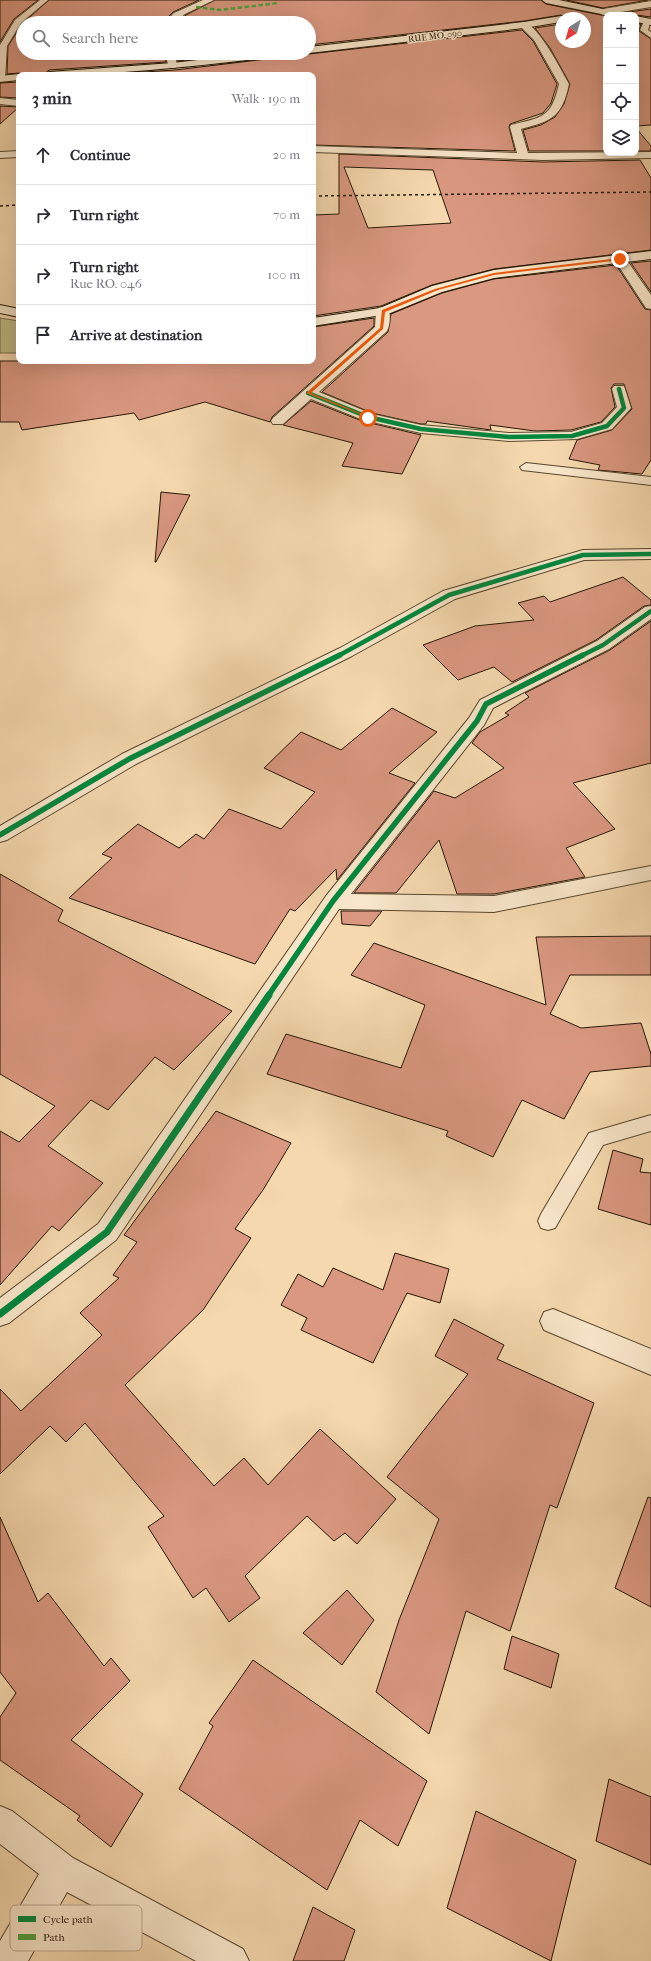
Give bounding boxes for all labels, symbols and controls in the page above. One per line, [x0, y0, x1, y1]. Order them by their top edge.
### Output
north arrow [555, 12, 591, 48]
map controls [603, 12, 639, 156]
button: + [603, 12, 639, 48]
search box [16, 16, 316, 60]
icon: search [30, 27, 52, 49]
street label: RUE MO. 090 [408, 28, 462, 44]
text: Search here [62, 29, 138, 47]
button: − [603, 48, 639, 84]
button: locate [603, 84, 639, 120]
text: 3 min [32, 88, 72, 108]
text: Walk · 190 m [231, 91, 300, 106]
button: layers [603, 120, 639, 156]
icon: ahead [32, 144, 54, 166]
text: Continue [70, 146, 130, 164]
text: 20 m [273, 147, 300, 162]
icon: right [32, 204, 54, 226]
text: Turn right [70, 206, 139, 224]
text: 70 m [273, 207, 300, 222]
route end [611, 250, 629, 268]
text: Turn right [70, 258, 139, 276]
icon: right [32, 264, 54, 286]
text: 100 m [267, 267, 300, 282]
text: Rue RO. 046 [70, 276, 142, 291]
icon: arrive [32, 324, 54, 346]
text: Arrive at destination [70, 326, 202, 344]
route start [359, 409, 377, 427]
legend [10, 1905, 142, 1951]
text: Cycle path [43, 1913, 94, 1926]
text: Path [43, 1931, 66, 1944]

